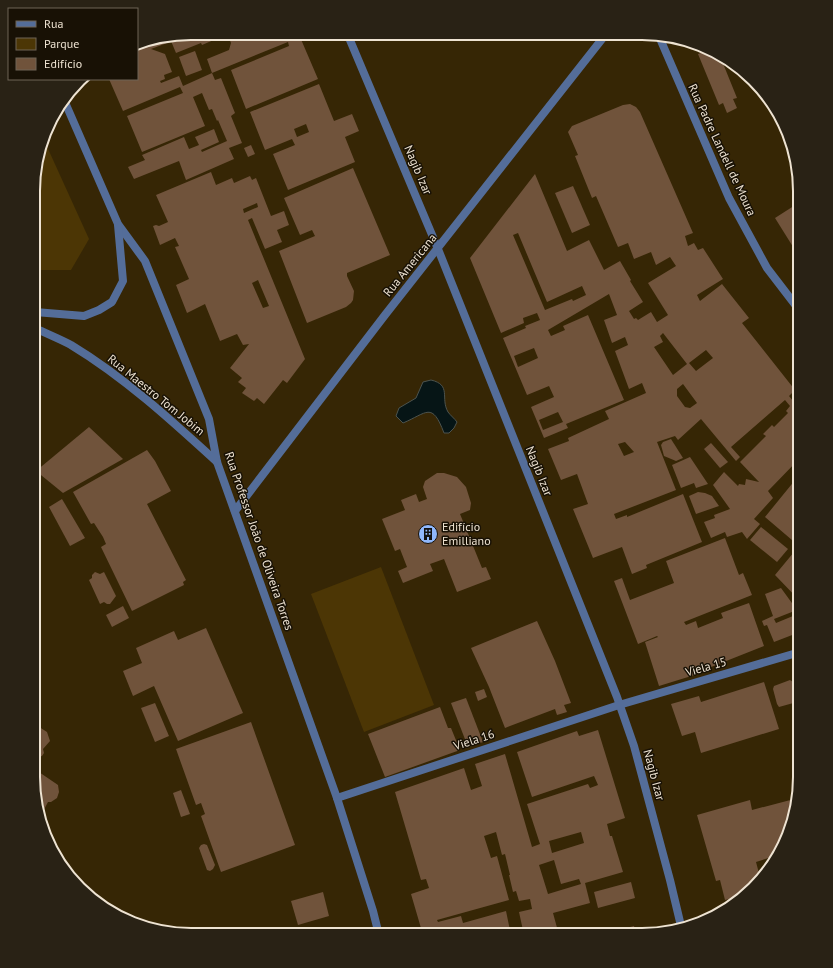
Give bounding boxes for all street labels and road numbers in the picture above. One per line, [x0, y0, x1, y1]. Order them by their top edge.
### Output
street label: Rua Padre Landell de Moura [685, 81, 760, 218]
street label: Nagib Izar [401, 143, 436, 197]
street label: Rua Americana [380, 230, 439, 299]
street label: Rua Maestro Tom Jobim [105, 351, 208, 438]
street label: Nagib Izar [523, 444, 556, 498]
street label: Rua Professor João de Oliveira Torres [222, 450, 297, 632]
street label: Viela 15 [683, 654, 728, 680]
street label: Viela 16 [451, 726, 496, 753]
street label: Nagib Izar [640, 748, 668, 802]

